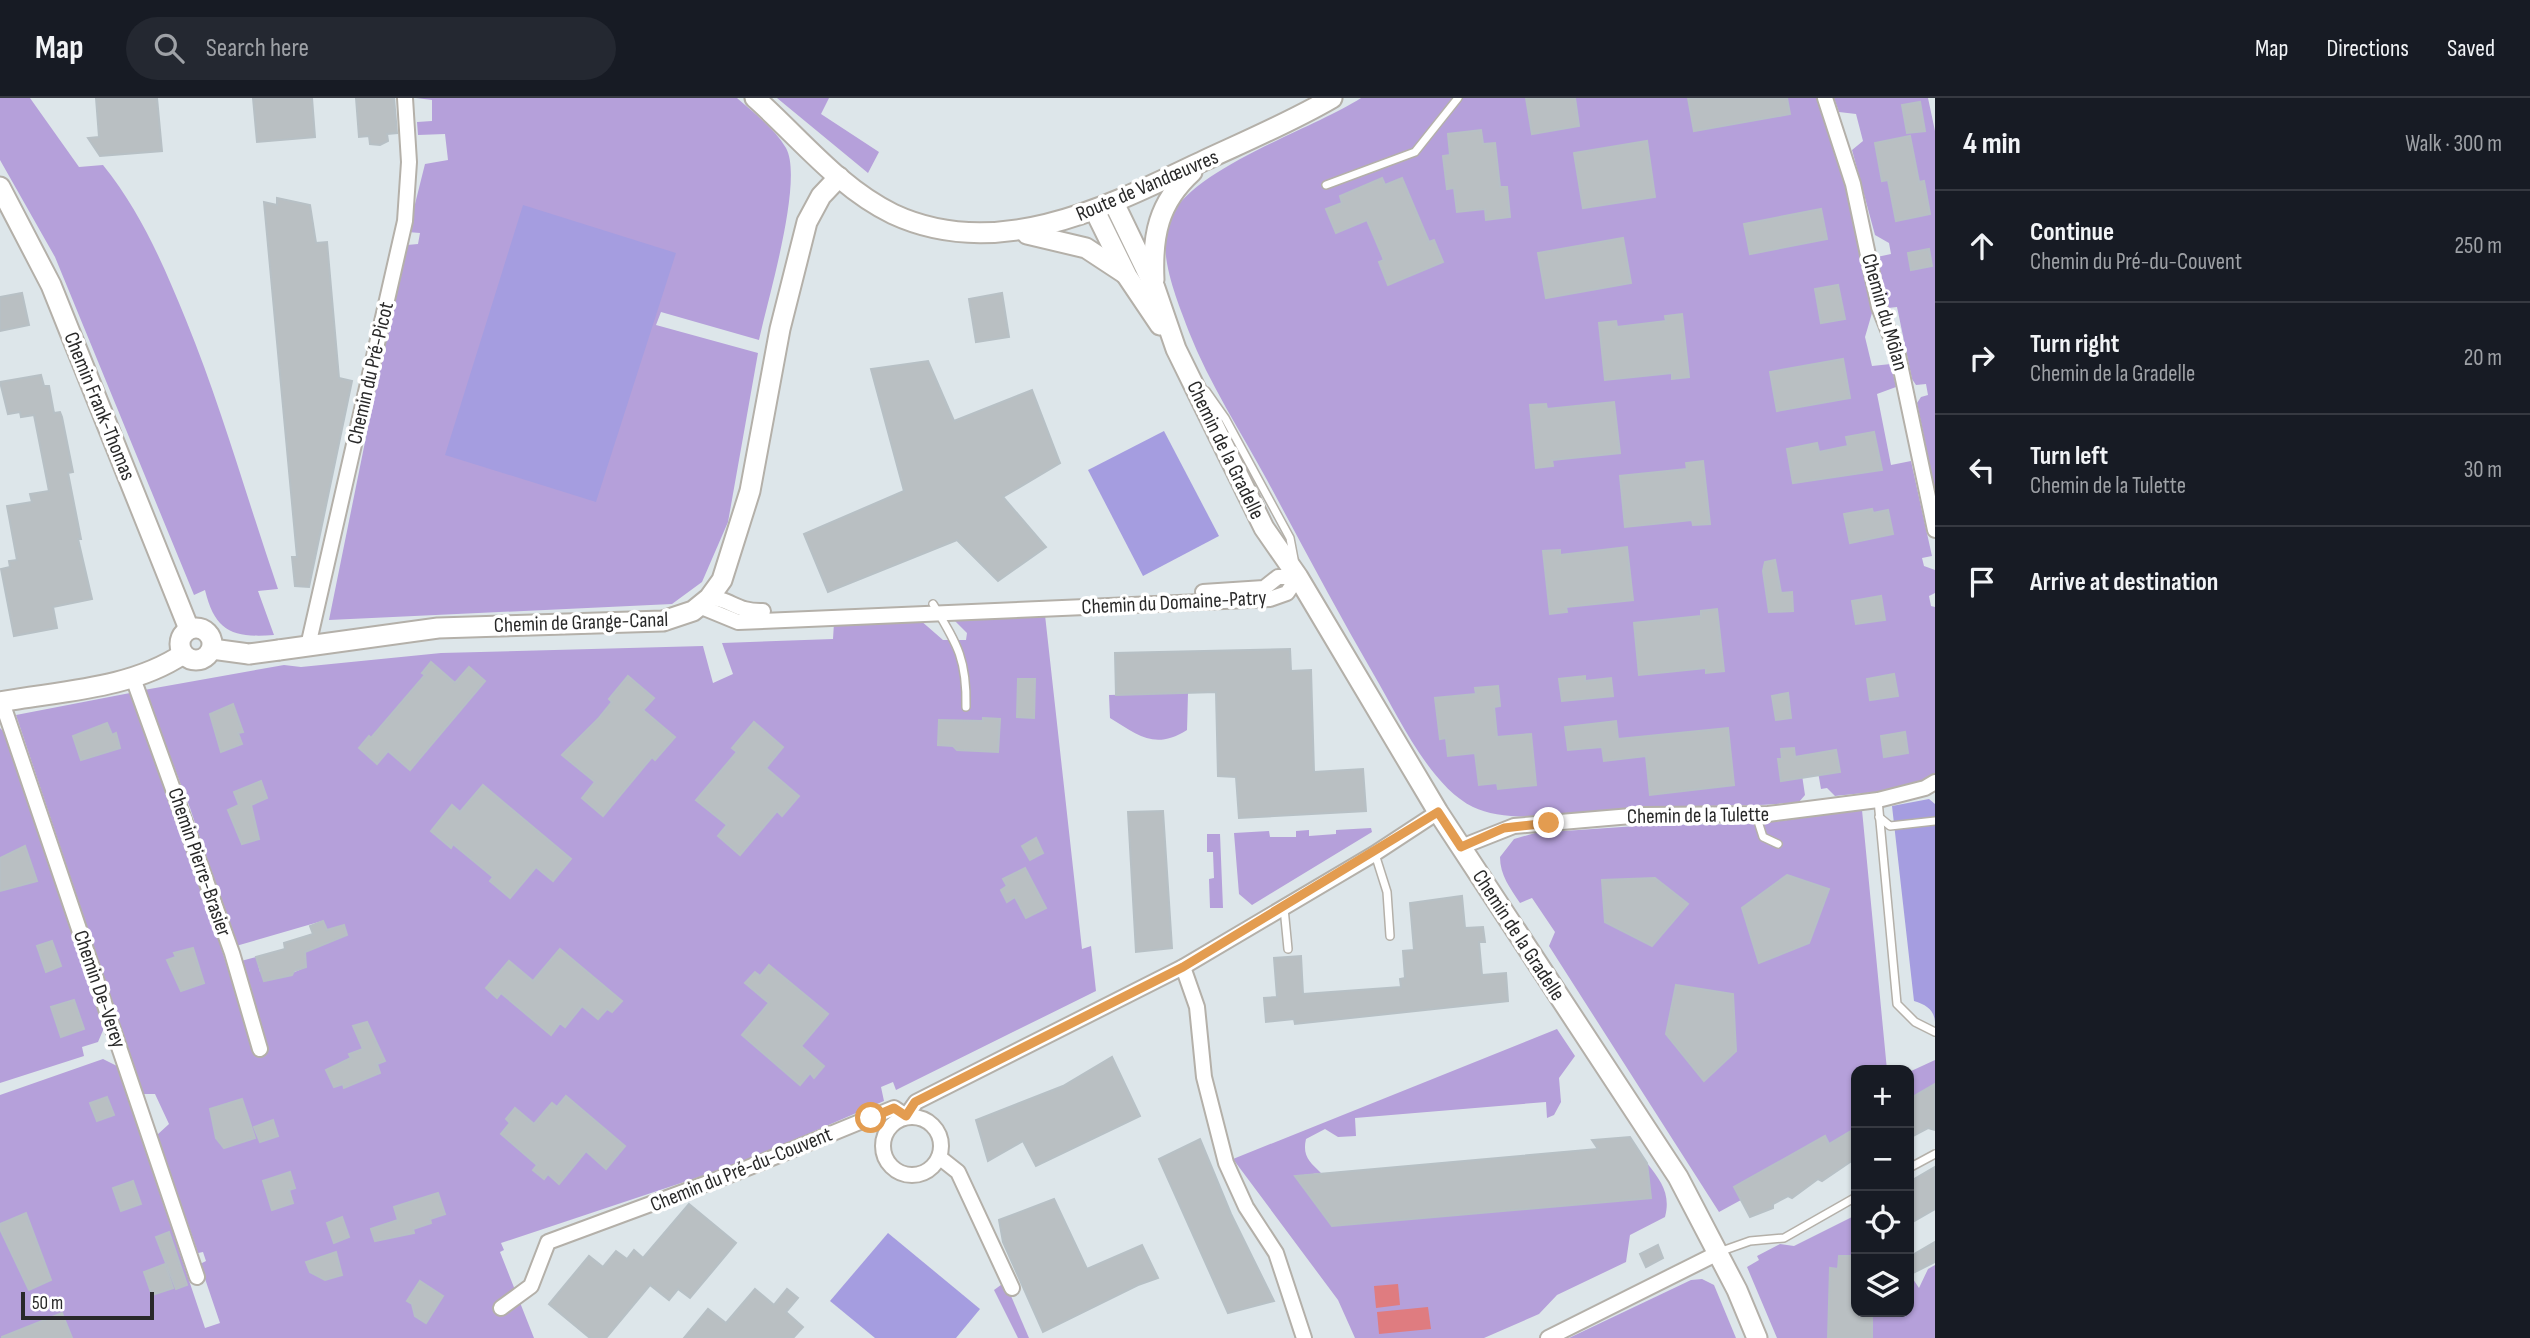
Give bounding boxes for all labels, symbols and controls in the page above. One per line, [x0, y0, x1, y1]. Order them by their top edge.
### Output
search box [126, 17, 616, 80]
text: Map [35, 28, 84, 68]
icon: search [150, 29, 188, 67]
text: Search here [206, 33, 309, 64]
text: Map [2255, 34, 2288, 63]
text: Directions [2326, 34, 2409, 63]
text: Saved [2447, 34, 2495, 63]
text: 4 min [1963, 126, 2021, 162]
text: Walk · 300 m [2405, 130, 2502, 158]
street label: Route de Vandœuvres [1072, 144, 1222, 227]
text: Continue [2030, 217, 2114, 248]
icon: ahead [1963, 227, 2001, 265]
text: 250 m [2455, 232, 2502, 260]
text: Chemin du Pré-du-Couvent [2030, 248, 2242, 276]
street label: Chemin du Môlan [1856, 251, 1913, 373]
street label: Chemin du Pré-Picot [342, 300, 399, 447]
street label: Chemin Frank-Thomas [58, 328, 141, 484]
text: Turn right [2030, 329, 2119, 360]
icon: right [1963, 339, 2001, 377]
text: 20 m [2464, 344, 2502, 372]
text: Chemin de la Gradelle [2030, 360, 2195, 388]
street label: Chemin de la Gradelle [1181, 377, 1270, 524]
text: Turn left [2030, 441, 2108, 472]
icon: left [1963, 451, 2001, 489]
text: 30 m [2464, 456, 2502, 484]
text: Chemin de la Tulette [2030, 472, 2186, 500]
icon: arrive [1963, 563, 2001, 601]
text: Arrive at destination [2030, 567, 2218, 598]
street label: Chemin du Domaine-Patry [1081, 585, 1267, 620]
street label: Chemin de Grange-Canal [493, 607, 669, 638]
street label: Chemin Pierre-Brasier [162, 785, 237, 940]
street label: Chemin de la Tulette [1627, 802, 1769, 829]
route end [1533, 807, 1564, 838]
street label: Chemin de la Gradelle [1467, 865, 1570, 1005]
street label: Chemin De-Verey [68, 927, 131, 1051]
map controls [1851, 1065, 1914, 1317]
button: + [1851, 1065, 1914, 1128]
route start [855, 1102, 886, 1133]
street label: Chemin du Pré-du-Couvent [647, 1122, 836, 1217]
button: − [1851, 1128, 1914, 1191]
button: locate [1851, 1191, 1914, 1254]
button: layers [1851, 1254, 1914, 1317]
scale bar [21, 1289, 154, 1321]
text: 50 m [32, 1292, 63, 1315]

